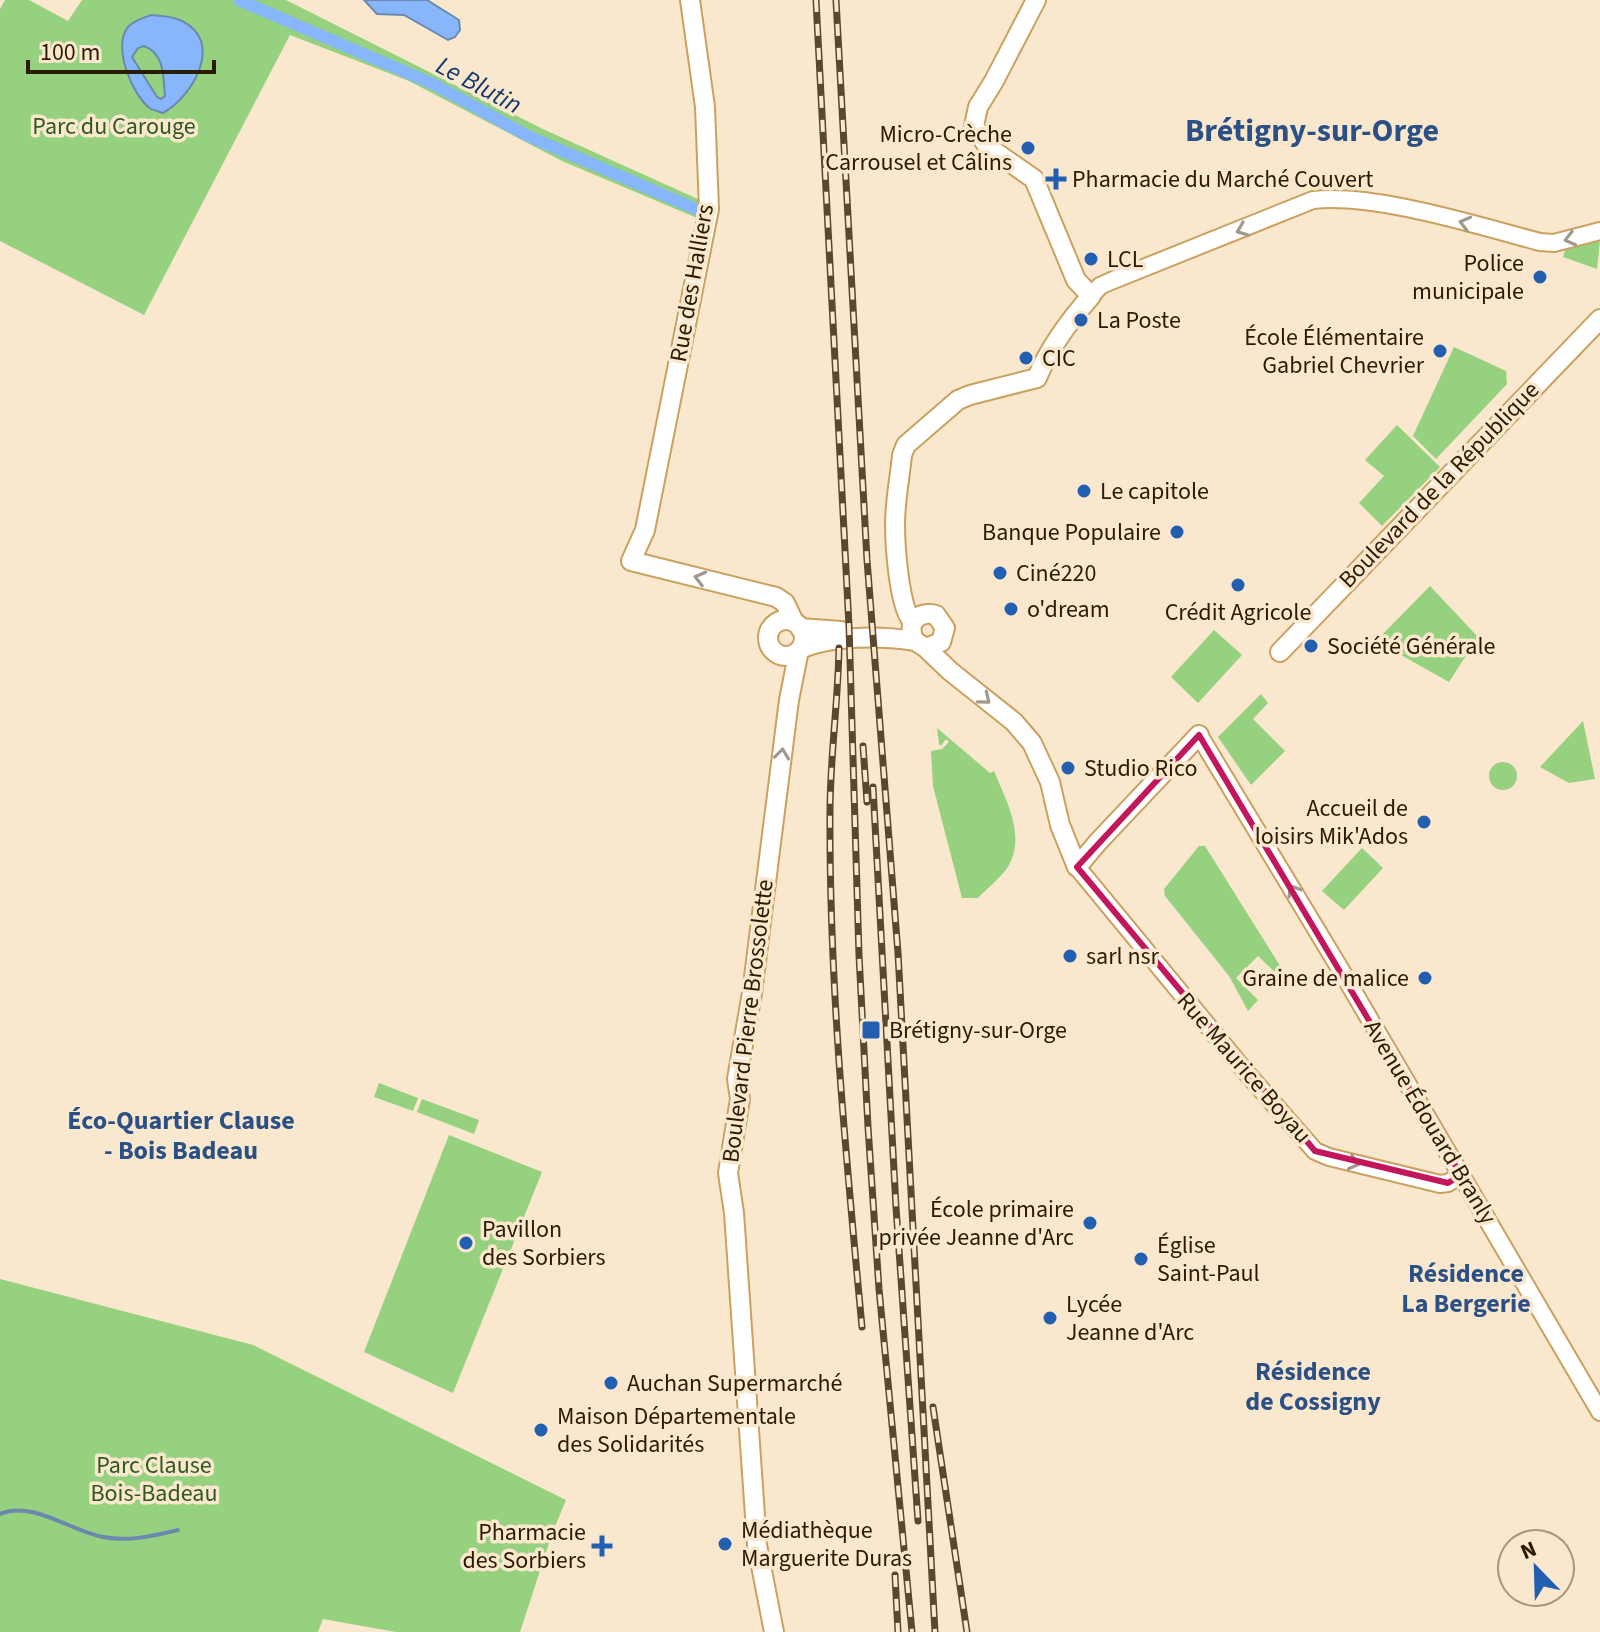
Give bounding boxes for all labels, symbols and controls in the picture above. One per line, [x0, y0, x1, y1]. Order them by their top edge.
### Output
scale bar [28, 24, 214, 74]
text: 100 m [40, 35, 100, 70]
water label: Le Blutin [430, 47, 528, 123]
district label: Brétigny-sur-Orge [1185, 108, 1439, 154]
park label: Parc du Carouge [32, 109, 196, 144]
place label: Micro-Crèche Carrousel et Câlins [825, 117, 1012, 180]
marker: Micro-Crèche Carrousel et Câlins [1019, 139, 1037, 157]
place label: Pharmacie du Marché Couvert [1072, 162, 1373, 197]
marker: Pharmacie du Marché Couvert [1047, 170, 1065, 188]
street label: Rue des Halliers [661, 201, 723, 365]
one-way arrow [1458, 216, 1472, 233]
one-way arrow [1235, 220, 1249, 237]
one-way arrow [1564, 230, 1578, 247]
place label: LCL [1107, 242, 1144, 277]
place label: Police municipale [1412, 246, 1524, 309]
marker: LCL [1082, 250, 1100, 268]
marker: Police municipale [1531, 268, 1549, 286]
place label: La Poste [1097, 303, 1181, 338]
marker: La Poste [1072, 311, 1090, 329]
place label: École Élémentaire Gabriel Chevrier [1244, 320, 1425, 383]
place label: CIC [1042, 341, 1076, 376]
marker: École Élémentaire Gabriel Chevrier [1431, 342, 1449, 360]
marker: CIC [1017, 349, 1035, 367]
street label: Boulevard de la République [1331, 374, 1547, 596]
place label: Le capitole [1100, 474, 1209, 509]
marker: Le capitole [1075, 482, 1093, 500]
place label: Banque Populaire [982, 515, 1161, 550]
marker: Banque Populaire [1168, 523, 1186, 541]
place label: Ciné220 [1016, 556, 1096, 591]
marker: Ciné220 [991, 564, 1009, 582]
one-way arrow [694, 570, 708, 587]
marker: Crédit Agricole [1229, 576, 1247, 594]
place label: o'dream [1027, 592, 1110, 627]
place label: Crédit Agricole [1165, 595, 1311, 630]
marker: o'dream [1002, 600, 1020, 618]
place label: Société Générale [1327, 629, 1495, 664]
marker: Société Générale [1302, 637, 1320, 655]
one-way arrow [976, 689, 991, 703]
one-way arrow [774, 747, 791, 760]
place label: Studio Rico [1084, 751, 1197, 786]
marker: Studio Rico [1059, 759, 1077, 777]
place label: Accueil de loisirs Mik'Ados [1255, 791, 1408, 854]
marker: Accueil de loisirs Mik'Ados [1415, 813, 1433, 831]
street label: Boulevard Pierre Brossolette [713, 877, 783, 1165]
one-way arrow [1287, 884, 1302, 899]
place label: sarl nsr [1086, 939, 1160, 974]
marker: sarl nsr [1061, 947, 1079, 965]
place label: Graine de malice [1242, 961, 1409, 996]
marker: Graine de malice [1416, 969, 1434, 987]
street label: Rue Maurice Boyau [1168, 985, 1320, 1151]
place label: Brétigny-sur-Orge [889, 1013, 1067, 1048]
street label: Avenue Édouard Branly [1355, 1013, 1505, 1231]
marker: Brétigny-sur-Orge [860, 1019, 882, 1041]
district label: Éco-Quartier Clause - Bois Badeau [67, 1102, 295, 1169]
one-way arrow [1346, 1154, 1360, 1171]
place label: École primaire privée Jeanne d'Arc [879, 1192, 1074, 1255]
place label: Pavillon des Sorbiers [482, 1212, 606, 1275]
marker: École primaire privée Jeanne d'Arc [1081, 1214, 1099, 1232]
place label: Église Saint-Paul [1157, 1228, 1260, 1291]
marker: Pavillon des Sorbiers [457, 1234, 475, 1252]
marker: Église Saint-Paul [1132, 1250, 1150, 1268]
district label: Résidence La Bergerie [1401, 1255, 1531, 1322]
place label: Lycée Jeanne d'Arc [1066, 1287, 1194, 1350]
marker: Lycée Jeanne d'Arc [1041, 1309, 1059, 1327]
district label: Résidence de Cossigny [1245, 1353, 1381, 1420]
place label: Auchan Supermarché [627, 1366, 842, 1401]
marker: Auchan Supermarché [602, 1374, 620, 1392]
place label: Maison Départementale des Solidarités [557, 1399, 796, 1462]
marker: Maison Départementale des Solidarités [532, 1421, 550, 1439]
park label: Parc Clause Bois-Badeau [90, 1448, 218, 1511]
place label: Médiathèque Marguerite Duras [741, 1513, 912, 1576]
place label: Pharmacie des Sorbiers [462, 1515, 586, 1578]
north arrow [1496, 1528, 1576, 1608]
text: N [1516, 1533, 1542, 1568]
marker: Médiathèque Marguerite Duras [716, 1535, 734, 1553]
marker: Pharmacie des Sorbiers [593, 1537, 611, 1555]

